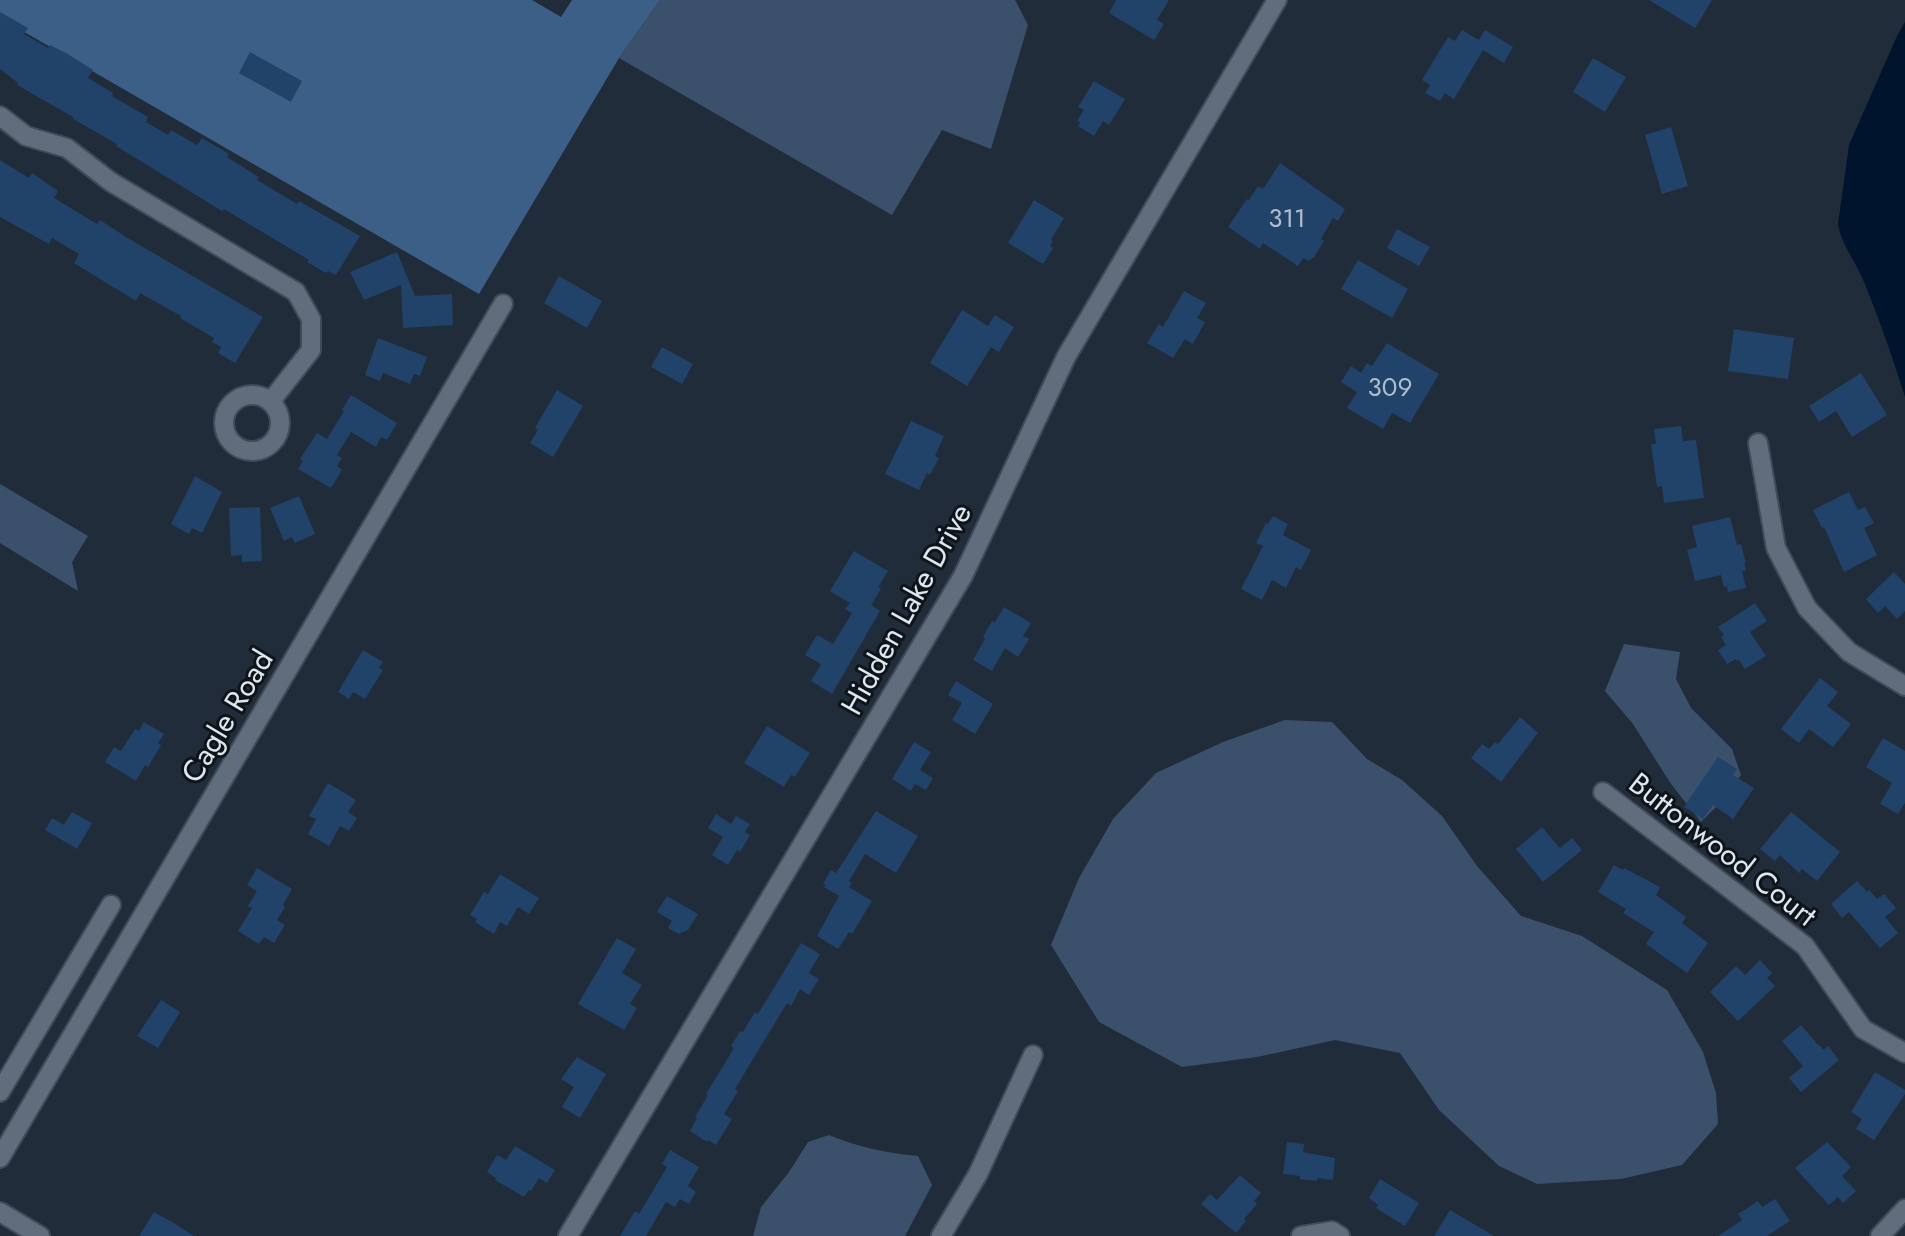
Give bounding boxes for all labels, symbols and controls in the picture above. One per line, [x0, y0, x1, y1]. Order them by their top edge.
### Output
house number: 311 [1268, 199, 1306, 237]
house number: 309 [1368, 368, 1412, 406]
street label: Hidden Lake Drive [830, 496, 982, 722]
street label: Cagle Road [170, 641, 284, 791]
street label: Buttonwood Court [1620, 762, 1827, 937]

